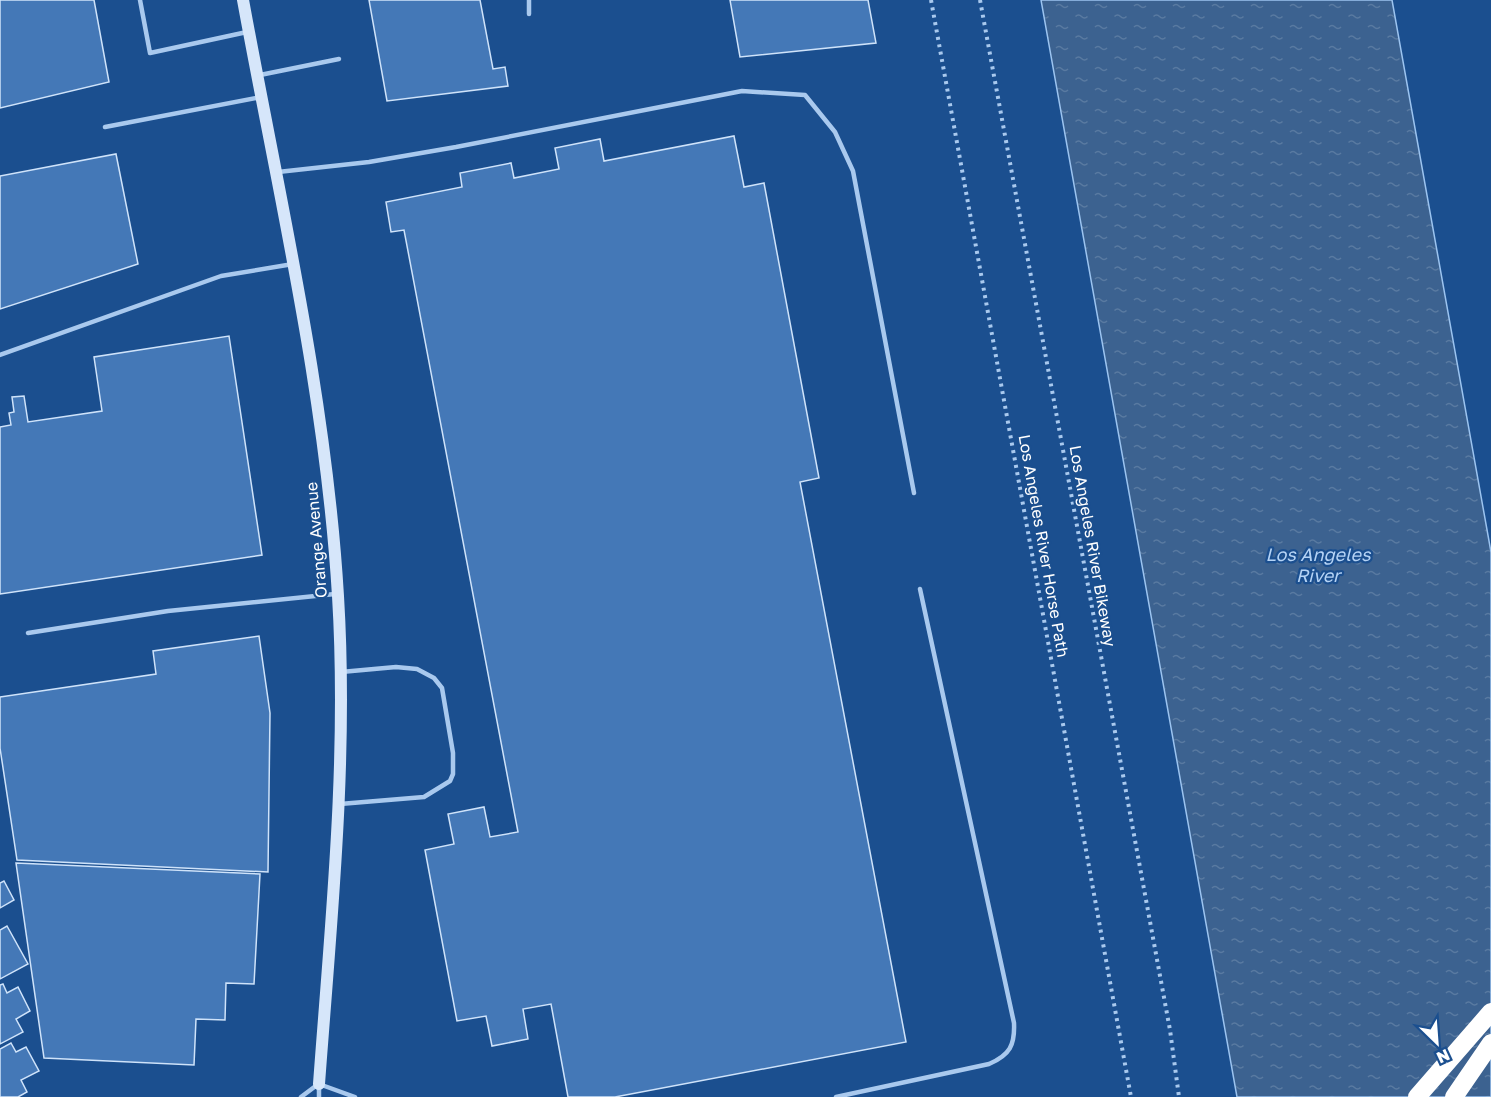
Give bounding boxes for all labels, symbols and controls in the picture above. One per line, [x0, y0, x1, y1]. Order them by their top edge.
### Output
street label: Los Angeles River Horse Path [1015, 433, 1073, 659]
street label: Los Angeles River Bikeway [1065, 444, 1121, 648]
street label: Orange Avenue [301, 481, 331, 599]
water label: Los Angeles River [1265, 543, 1372, 586]
north arrow [1407, 1013, 1467, 1073]
text: N [1434, 1045, 1453, 1068]

